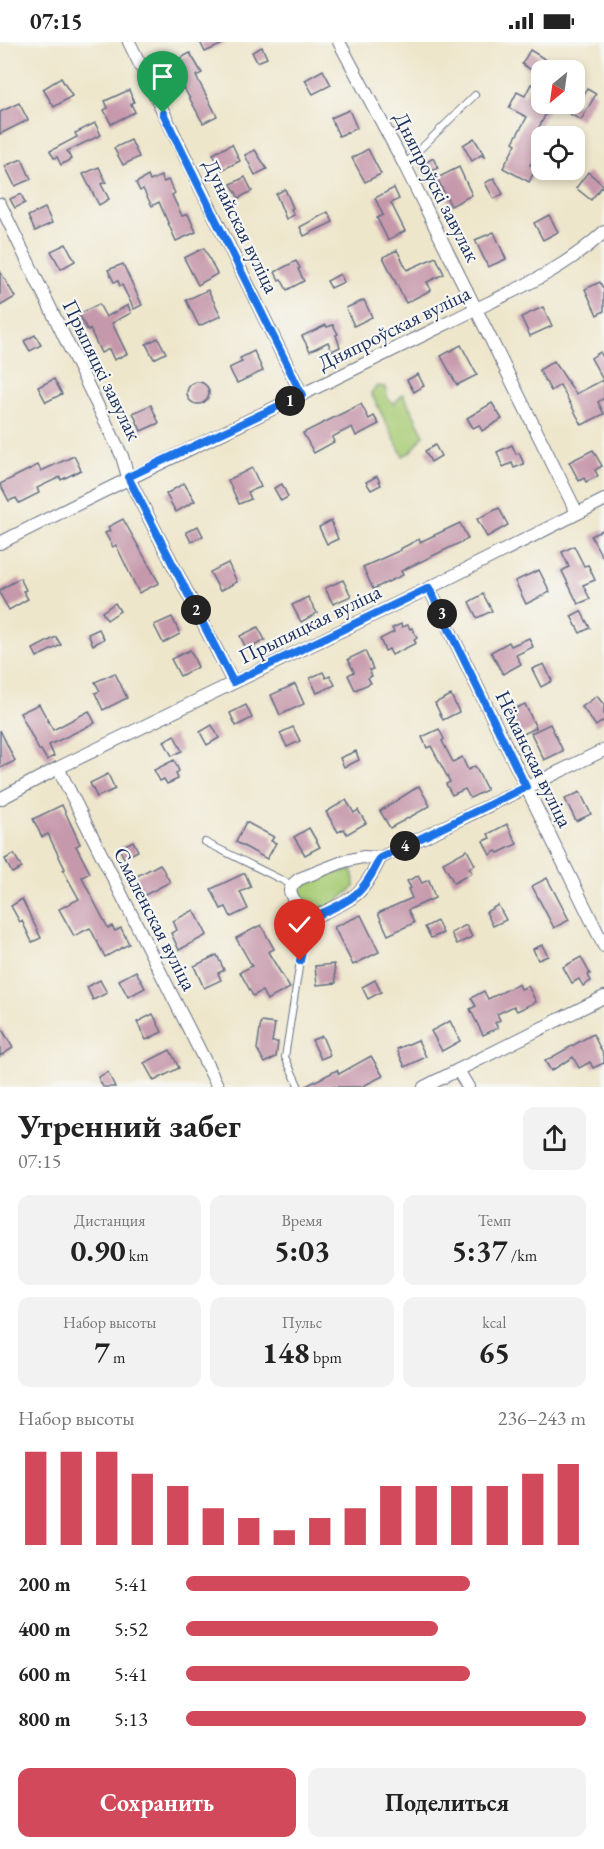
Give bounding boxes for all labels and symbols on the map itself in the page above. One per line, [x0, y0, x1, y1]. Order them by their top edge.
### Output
pin [137, 51, 188, 113]
north arrow [531, 60, 585, 114]
street label: Дняпроўскі завулак [388, 107, 487, 266]
street label: Дунайская вуліца [197, 154, 286, 298]
street label: Дняпроўская вуліца [313, 279, 475, 376]
street label: Прыпяцкі завулак [57, 295, 148, 445]
pin: 1 [275, 386, 305, 416]
street label: Прыпяцкая вуліца [234, 577, 386, 670]
pin: 2 [181, 595, 211, 625]
pin: 3 [427, 599, 457, 629]
street label: Нёманская вуліца [490, 686, 580, 832]
pin: 4 [390, 831, 420, 861]
street label: Смаленская вуліца [108, 843, 203, 996]
pin [274, 899, 325, 961]

